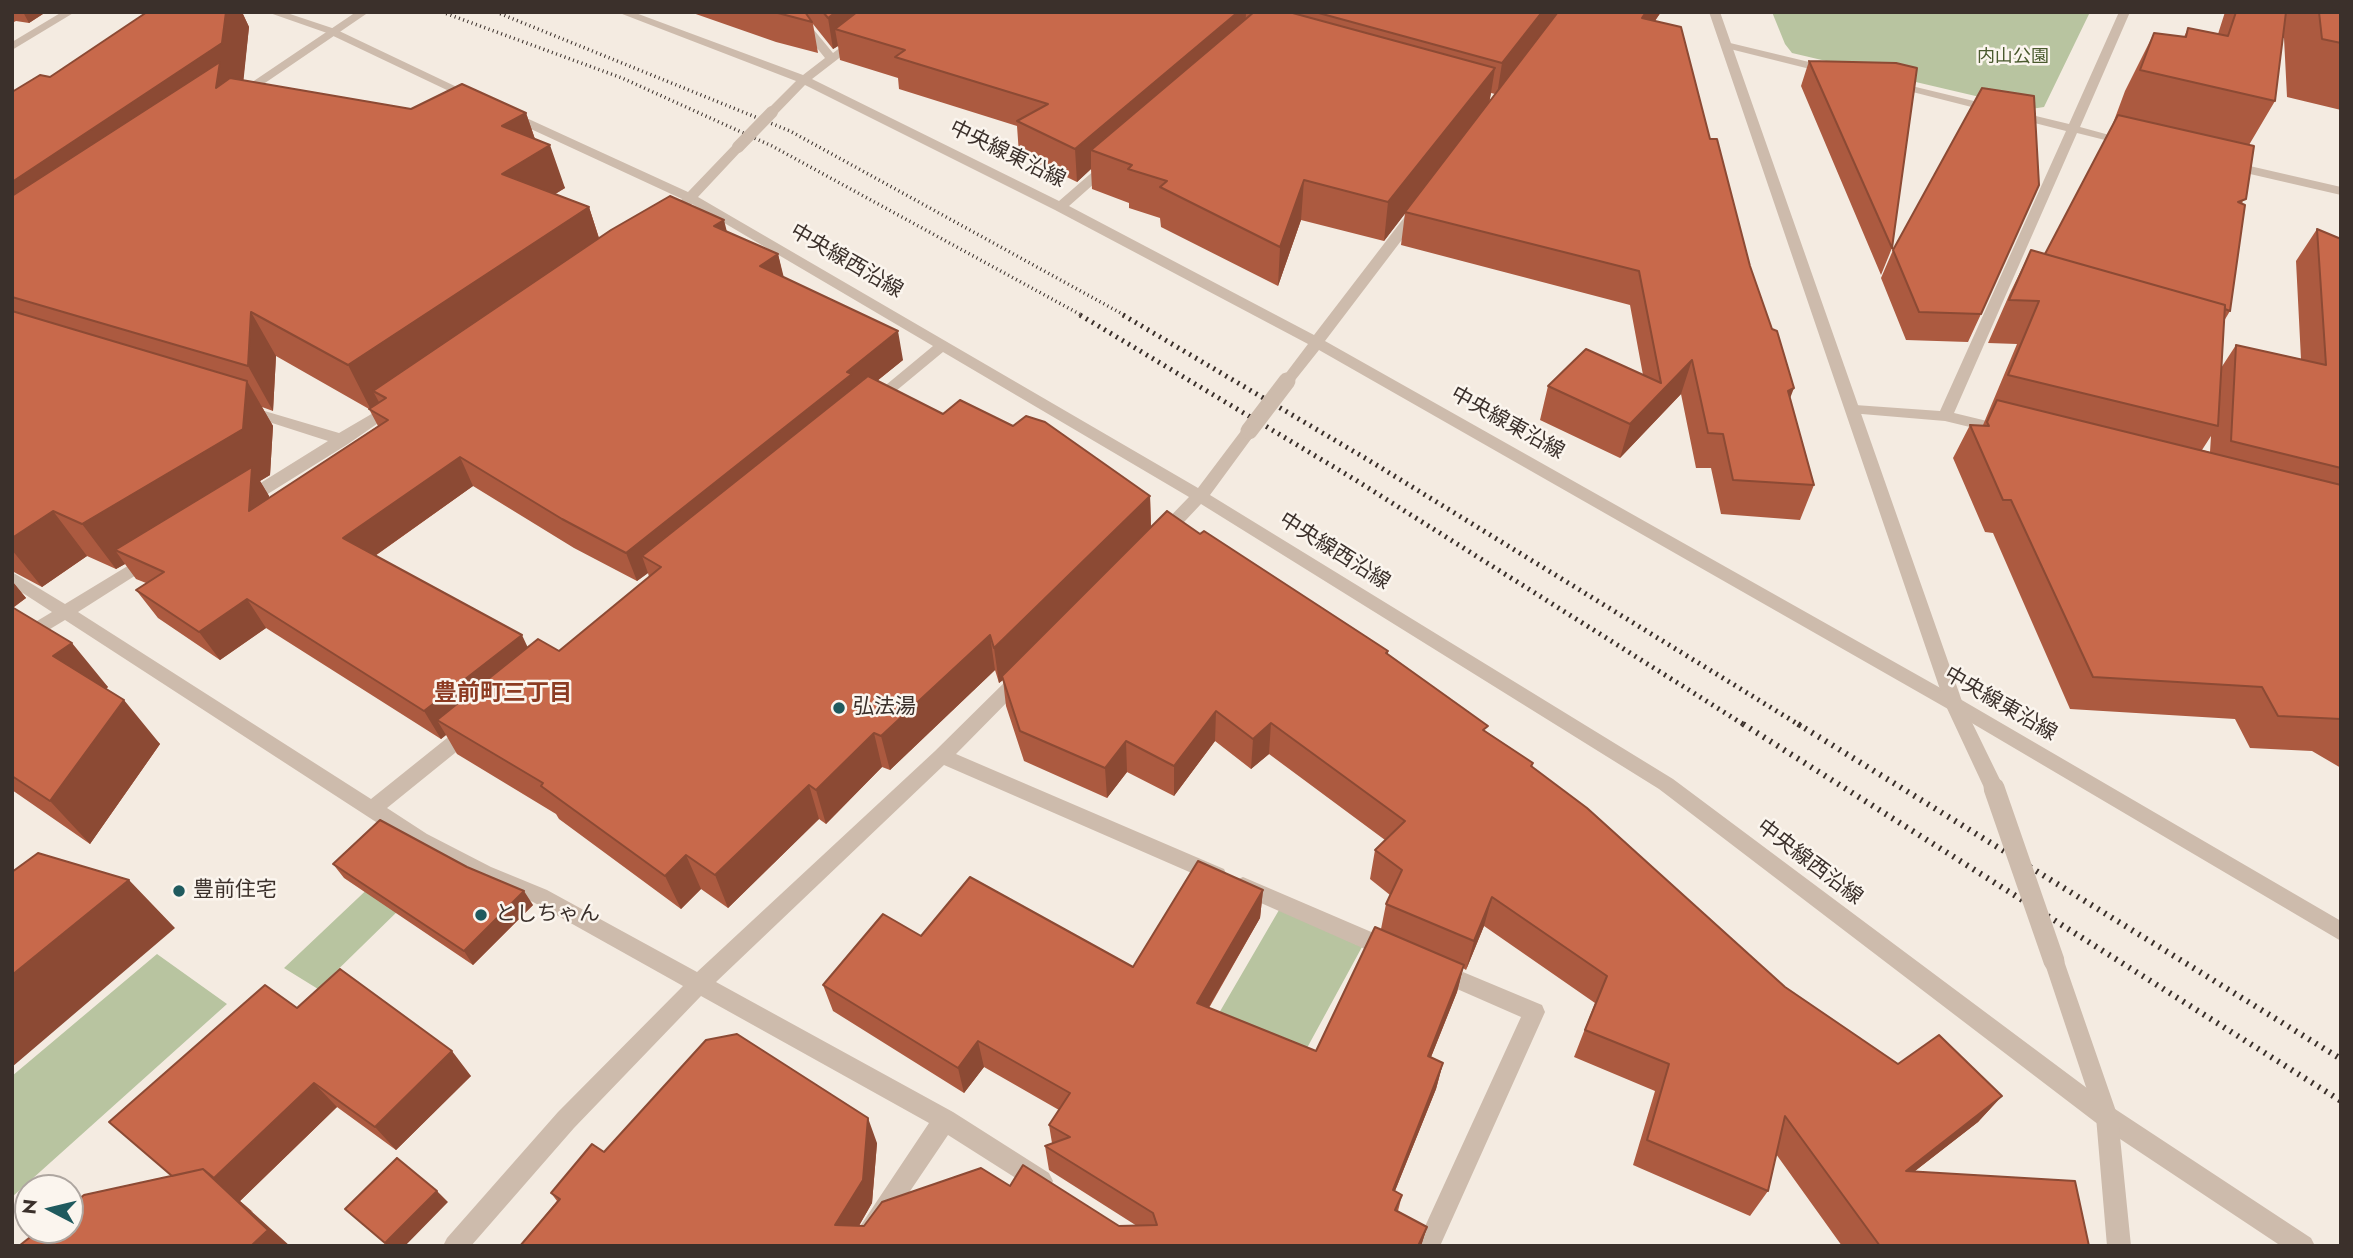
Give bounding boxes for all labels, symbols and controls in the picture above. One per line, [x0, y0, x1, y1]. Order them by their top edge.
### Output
park label: 内山公園 [1977, 47, 2049, 69]
street label: 中央線東沿線 [945, 116, 1069, 194]
street label: 中央線西沿線 [785, 220, 907, 304]
street label: 中央線東沿線 [1446, 382, 1568, 466]
street label: 中央線西沿線 [1274, 508, 1394, 596]
street label: 中央線東沿線 [1939, 663, 2061, 747]
district label: 豊前町三丁目 [434, 680, 572, 708]
place label: 弘法湯 [853, 695, 916, 721]
marker: 弘法湯 [831, 700, 847, 716]
street label: 中央線西沿線 [1751, 815, 1867, 911]
place label: 豊前住宅 [193, 878, 277, 904]
marker: 豊前住宅 [171, 883, 187, 899]
place label: としちゃん [495, 902, 600, 928]
marker: としちゃん [473, 907, 489, 923]
north arrow [14, 1174, 84, 1244]
text: N [15, 1197, 44, 1216]

